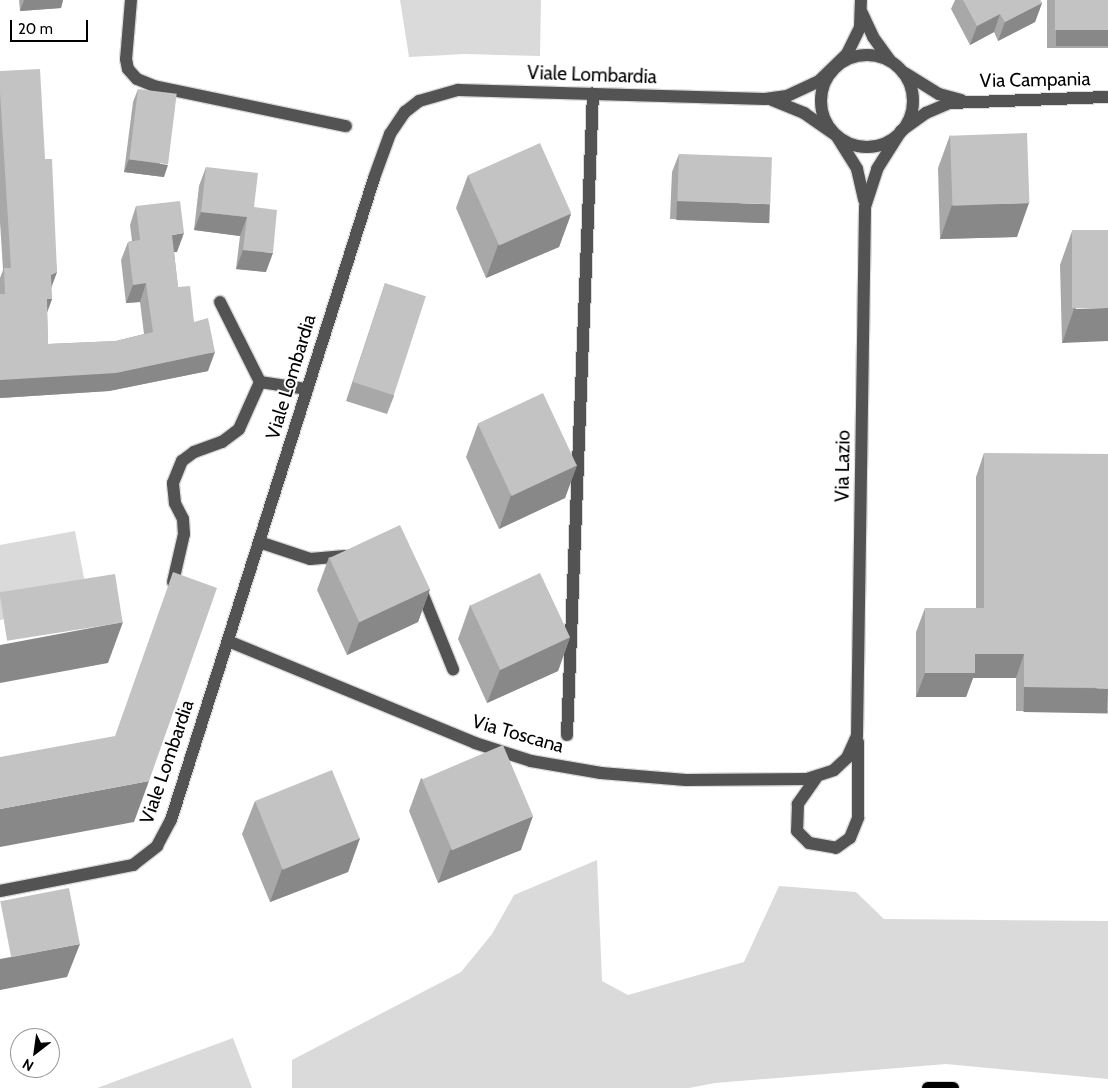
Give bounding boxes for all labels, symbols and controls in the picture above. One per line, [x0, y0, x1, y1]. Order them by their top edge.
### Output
scale bar [12, 10, 90, 42]
text: 20 m [18, 20, 53, 38]
street label: Viale Lombardia [527, 61, 657, 89]
street label: Via Campania [979, 68, 1091, 92]
street label: Viale Lombardia [261, 312, 321, 442]
street label: Via Lazio [831, 430, 855, 502]
street label: Viale Lombardia [135, 697, 199, 827]
street label: Via Toscana [470, 710, 566, 758]
north arrow [10, 1028, 60, 1078]
text: N [19, 1055, 37, 1075]

